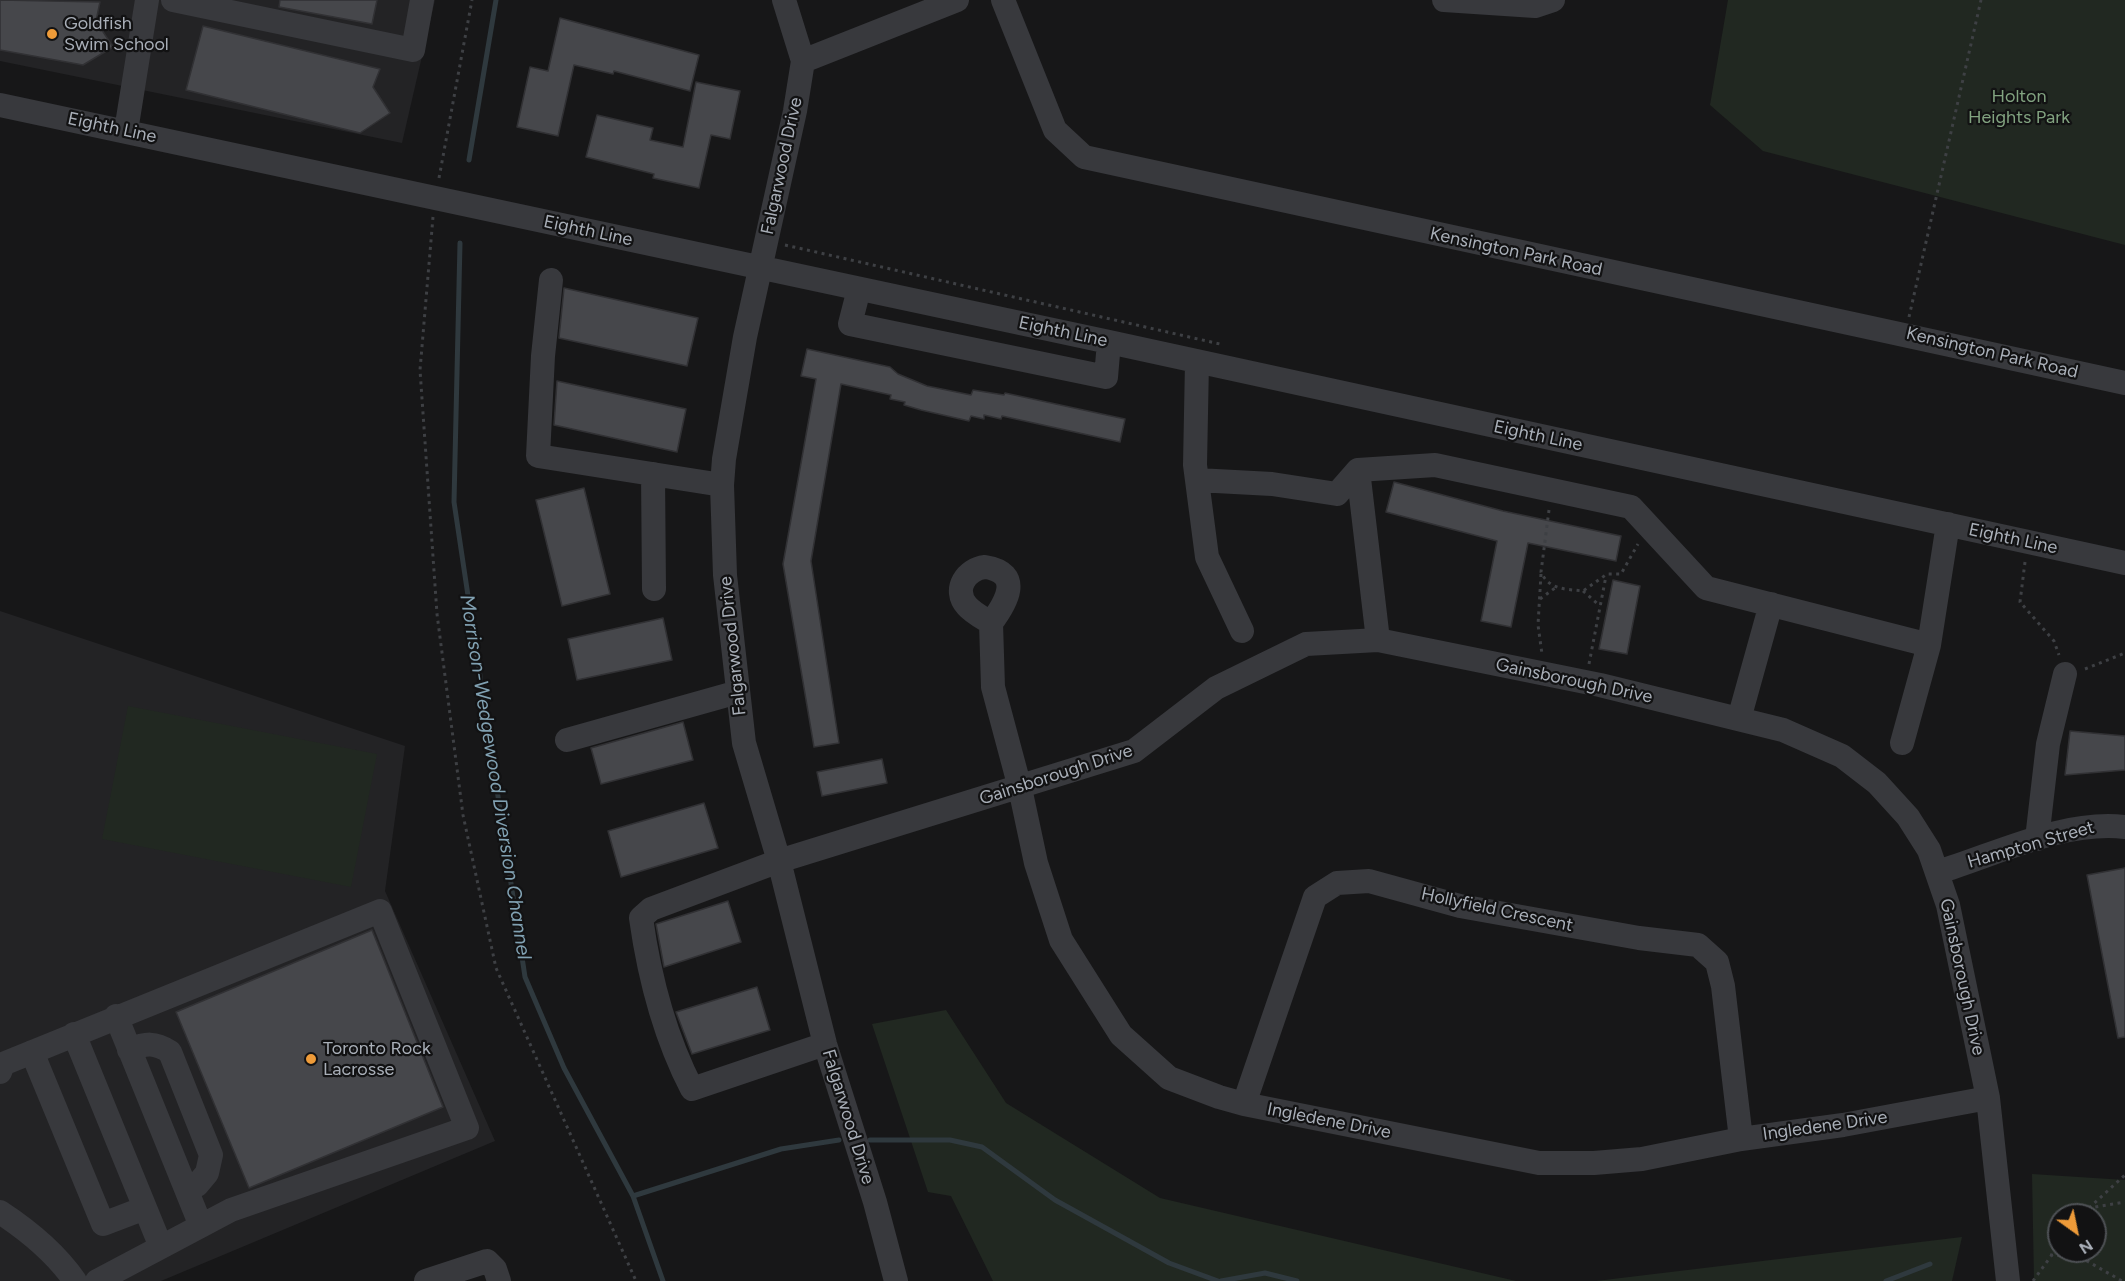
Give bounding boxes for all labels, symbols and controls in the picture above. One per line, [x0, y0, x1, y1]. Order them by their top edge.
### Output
place label: Goldfish Swim School [64, 13, 169, 56]
marker: Goldfish Swim School [45, 27, 59, 41]
park label: Holton Heights Park [1968, 86, 2070, 128]
street label: Falgarwood Drive [757, 95, 807, 237]
street label: Eighth Line [66, 108, 158, 148]
street label: Eighth Line [542, 211, 634, 251]
street label: Kensington Park Road [1428, 223, 1604, 281]
street label: Eighth Line [1017, 312, 1109, 352]
street label: Kensington Park Road [1904, 323, 2080, 383]
street label: Eighth Line [1492, 416, 1584, 456]
street label: Eighth Line [1967, 519, 2059, 559]
street label: Falgarwood Drive [715, 575, 751, 717]
water label: Morrison-Wedgewood Diversion Channel [454, 593, 536, 961]
street label: Gainsborough Drive [1494, 654, 1654, 708]
street label: Gainsborough Drive [977, 740, 1135, 810]
street label: Hampton Street [1965, 817, 2097, 873]
street label: Hollyfield Crescent [1419, 883, 1575, 937]
street label: Gainsborough Drive [1935, 897, 1989, 1057]
place label: Toronto Rock Lacrosse [323, 1038, 431, 1080]
street label: Falgarwood Drive [817, 1047, 879, 1187]
marker: Toronto Rock Lacrosse [304, 1052, 318, 1066]
street label: Ingledene Drive [1265, 1098, 1393, 1144]
street label: Ingledene Drive [1761, 1107, 1889, 1145]
north arrow [2047, 1203, 2107, 1263]
text: N [2076, 1236, 2096, 1258]

